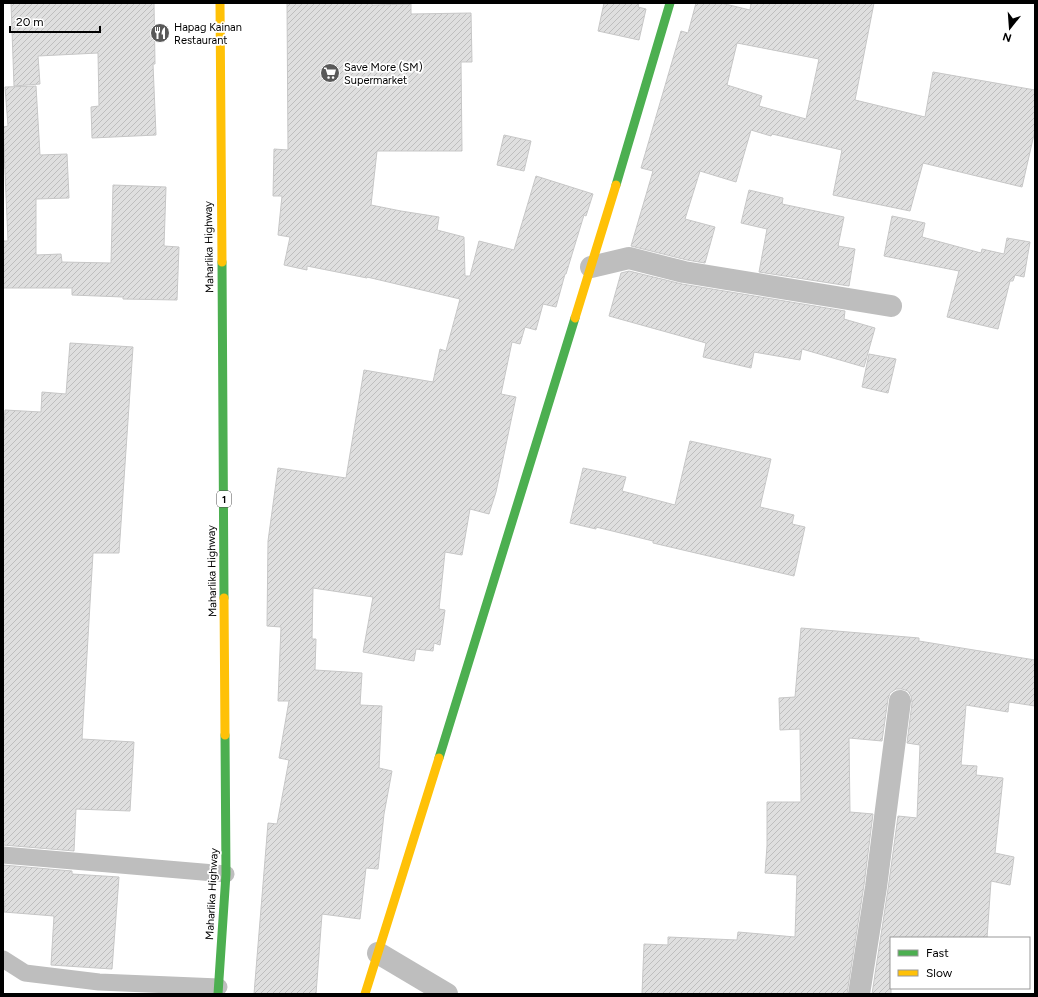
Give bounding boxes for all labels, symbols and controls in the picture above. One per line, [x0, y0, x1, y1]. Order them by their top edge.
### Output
scale bar [10, 8, 100, 34]
north arrow [990, 8, 1030, 48]
text: 20 m [16, 15, 44, 29]
place label: Hapag Kainan Restaurant [174, 21, 242, 47]
restaurant icon: Hapag Kainan Restaurant [149, 22, 171, 44]
text: N [1001, 30, 1013, 45]
place label: Save More (SM) Supermarket [344, 61, 423, 87]
supermarket icon: Save More (SM) Supermarket [319, 62, 341, 84]
street label: Maharlika Highway [202, 201, 216, 293]
road number: 1 [217, 491, 231, 507]
street label: Maharlika Highway [205, 525, 219, 617]
street label: Maharlika Highway [203, 847, 221, 940]
legend [890, 937, 1030, 989]
text: Fast [926, 946, 949, 960]
text: Slow [926, 966, 953, 980]

